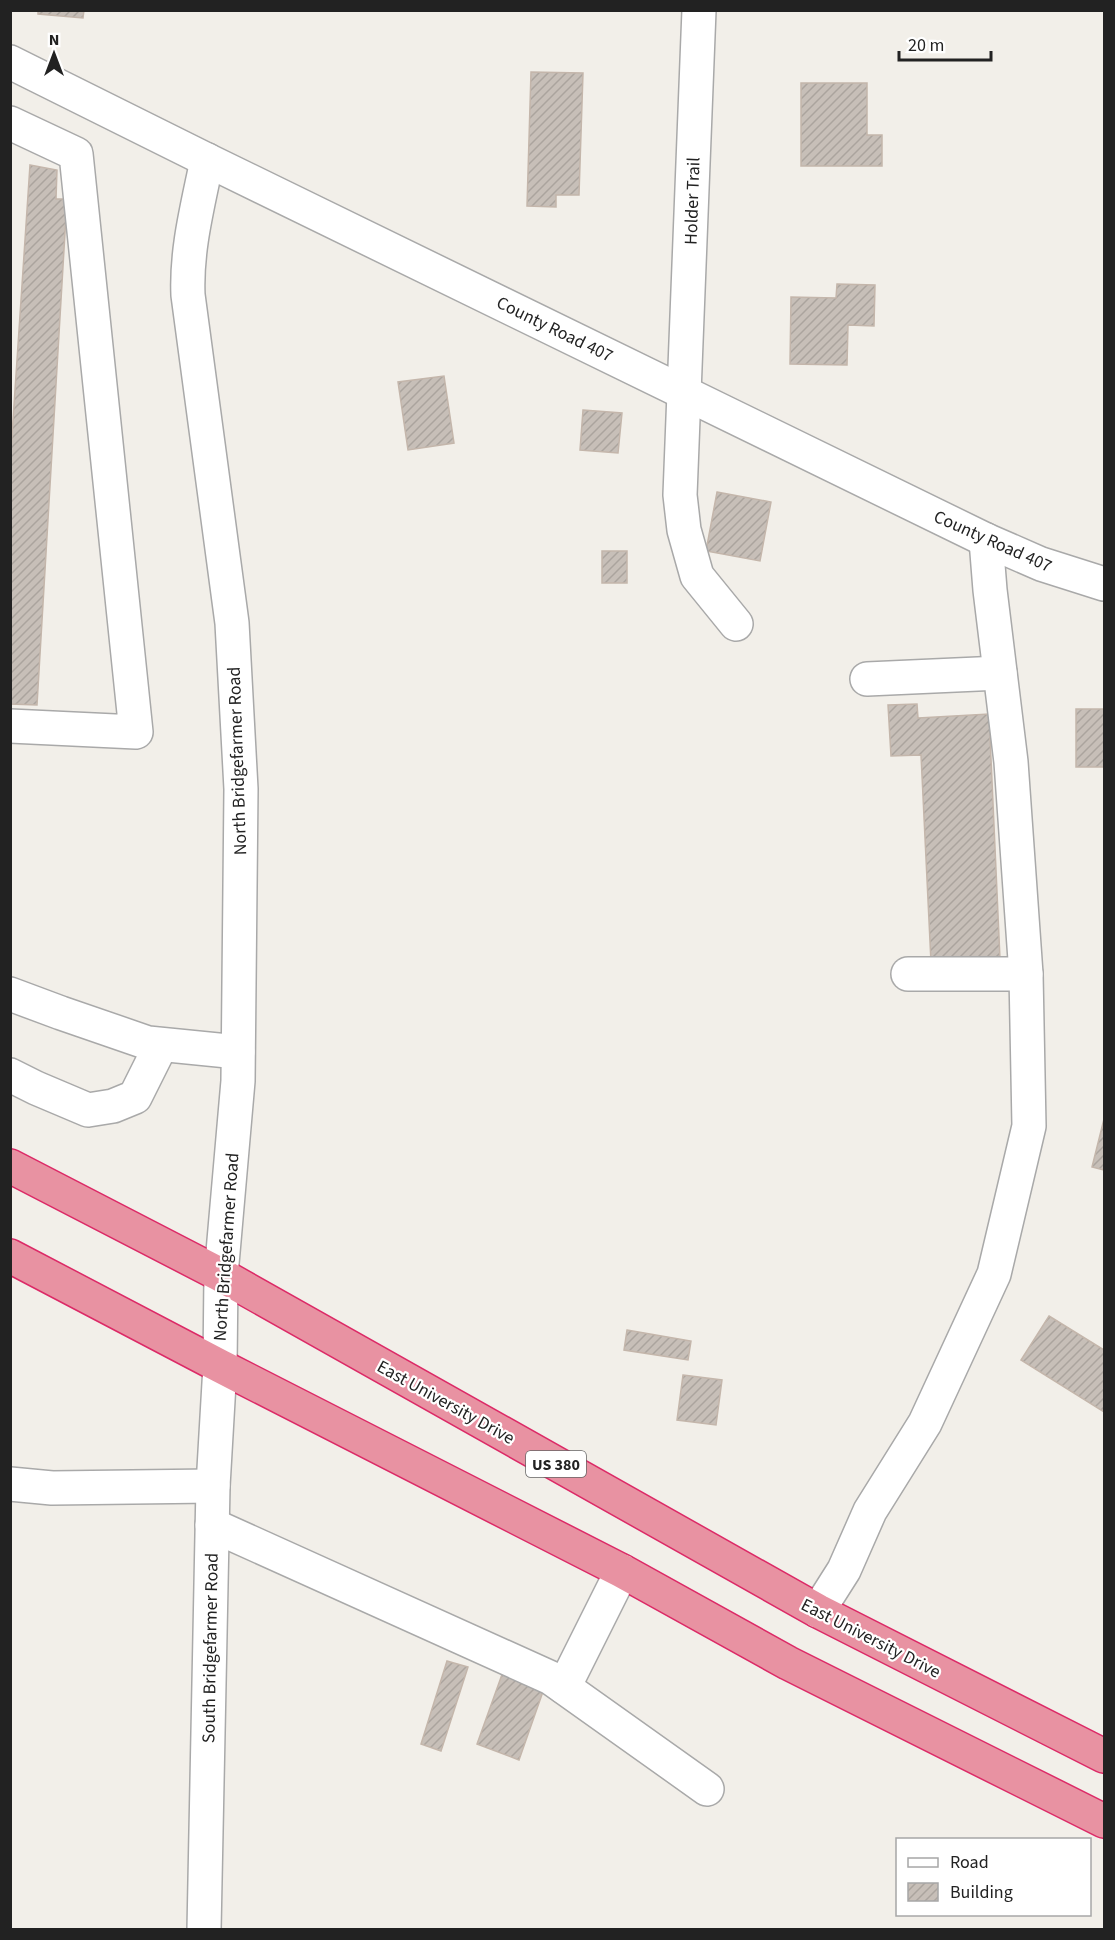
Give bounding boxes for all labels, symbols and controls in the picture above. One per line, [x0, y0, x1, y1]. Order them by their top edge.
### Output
north arrow [24, 24, 84, 84]
scale bar [899, 24, 990, 62]
text: N [49, 29, 59, 51]
text: 20 m [908, 33, 944, 58]
street label: Holder Trail [678, 157, 707, 245]
street label: County Road 407 [492, 290, 617, 369]
street label: County Road 407 [930, 504, 1056, 579]
street label: North Bridgefarmer Road [222, 666, 253, 856]
street label: North Bridgefarmer Road [207, 1152, 246, 1342]
street label: East University Drive [372, 1354, 519, 1451]
road number: US 380 [526, 1451, 586, 1477]
street label: South Bridgefarmer Road [196, 1553, 225, 1743]
street label: East University Drive [797, 1592, 945, 1685]
legend [896, 1838, 1091, 1916]
text: Road [950, 1850, 989, 1875]
text: Building [950, 1880, 1013, 1905]

